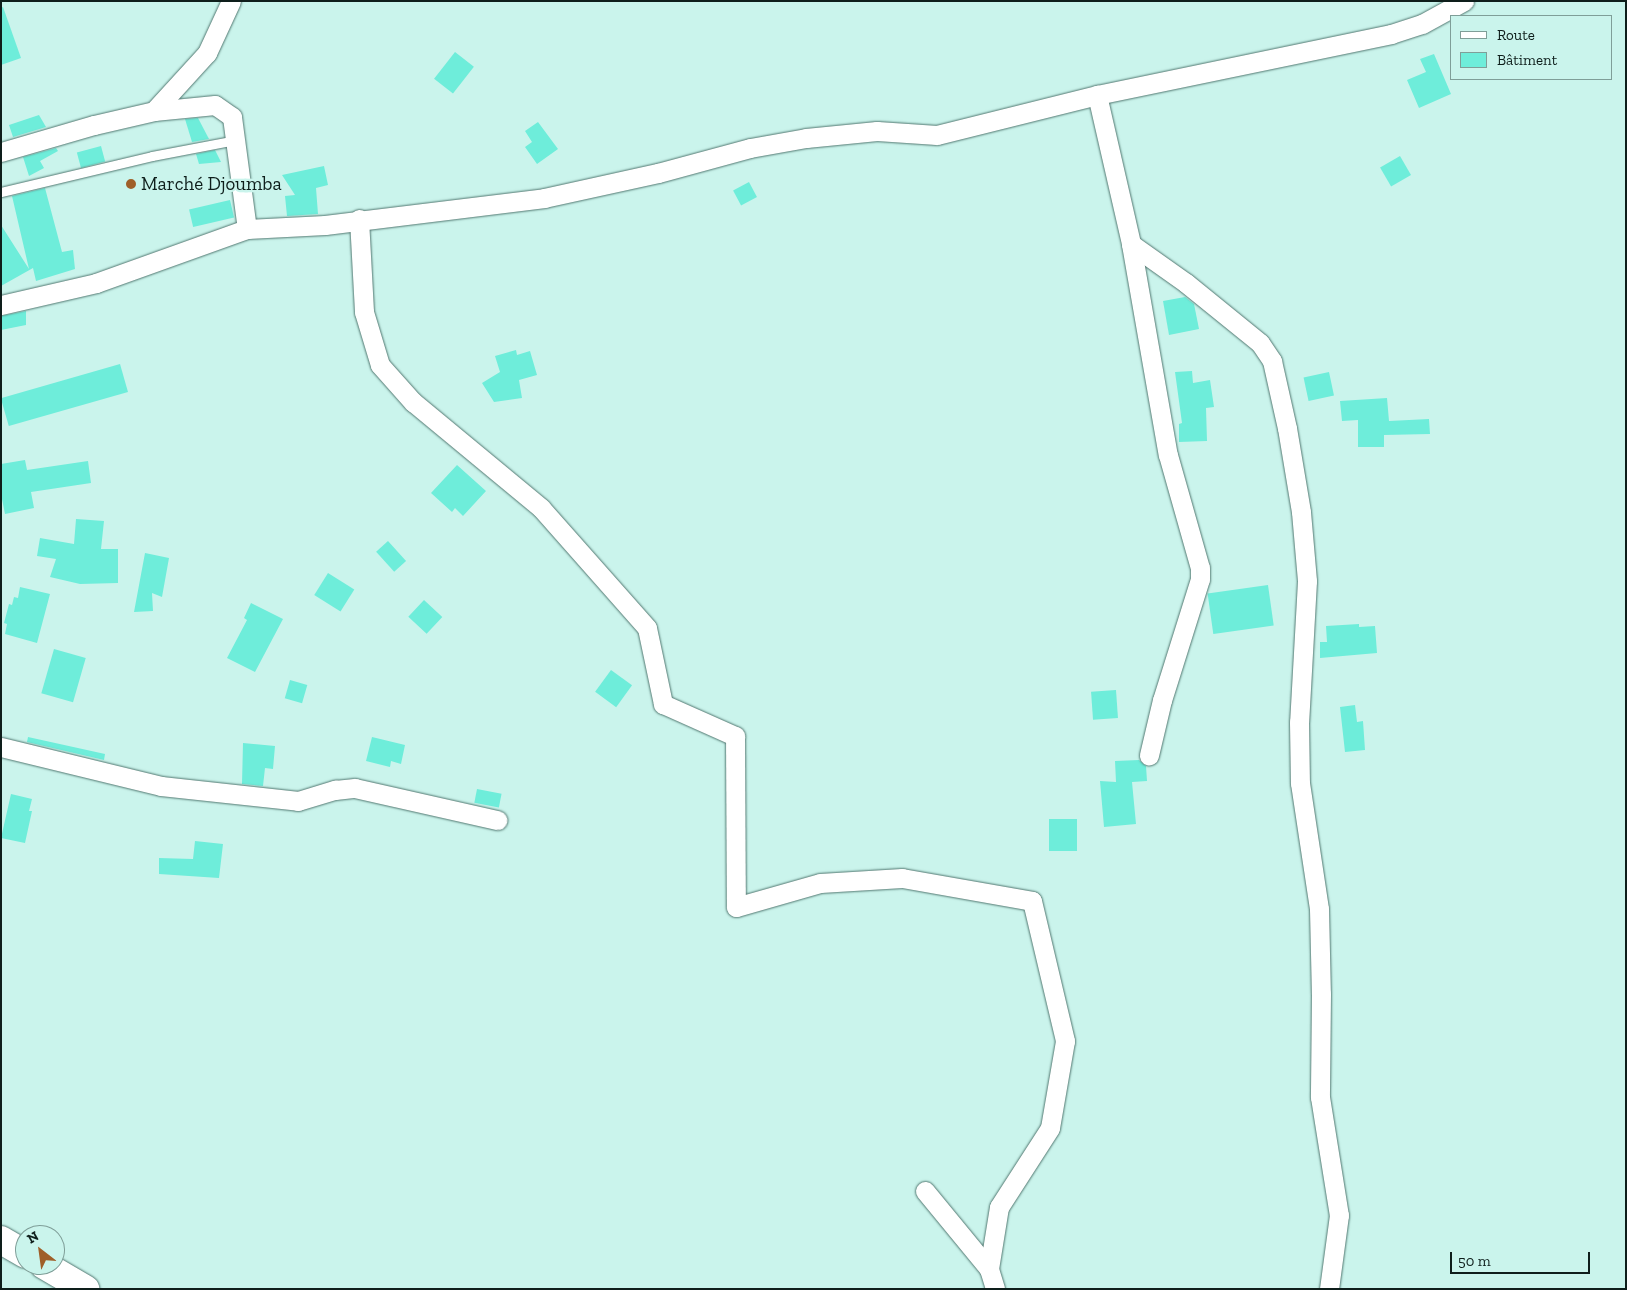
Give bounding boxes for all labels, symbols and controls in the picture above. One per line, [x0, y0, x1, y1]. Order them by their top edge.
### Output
legend [1450, 15, 1612, 80]
text: Route [1497, 26, 1535, 44]
text: Bâtiment [1497, 51, 1557, 69]
place label: Marché Djoumba [141, 173, 282, 195]
marker: Marché Djoumba [125, 178, 137, 190]
north arrow [15, 1225, 65, 1275]
text: N [24, 1227, 42, 1247]
scale bar [1452, 1242, 1592, 1274]
text: 50 m [1458, 1252, 1491, 1270]

